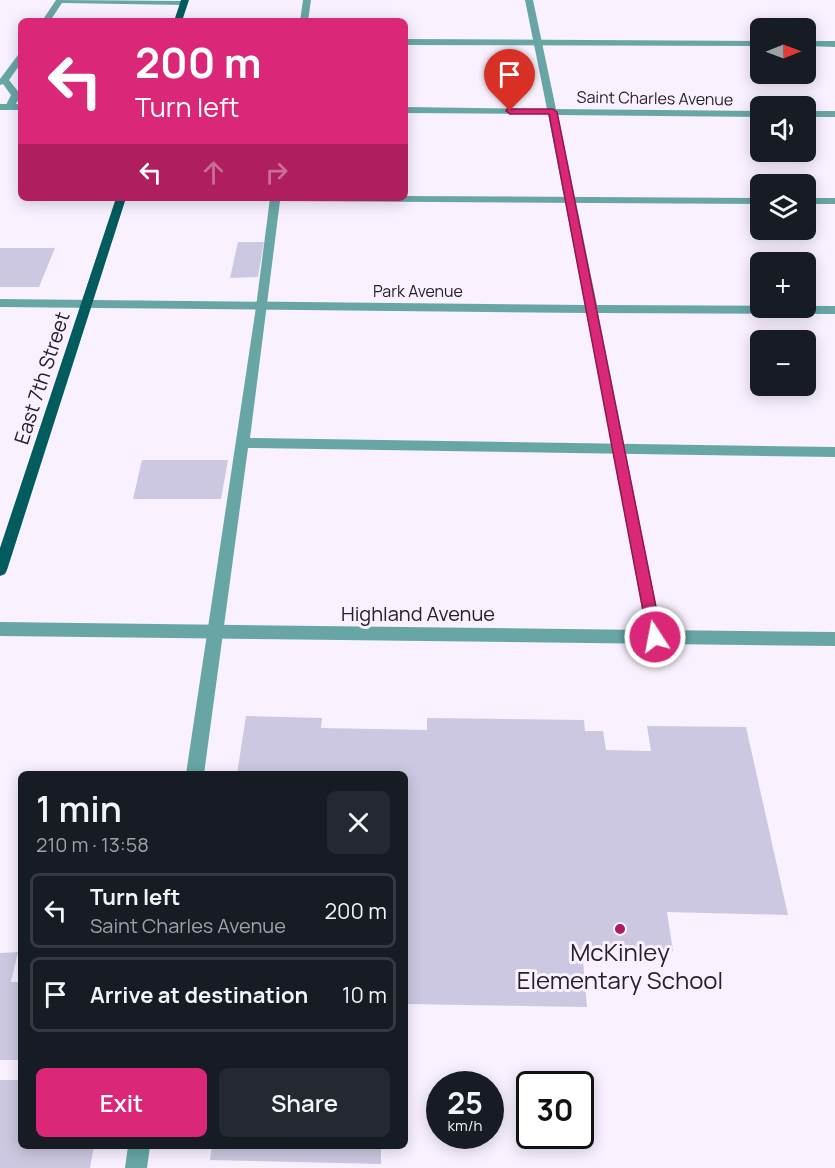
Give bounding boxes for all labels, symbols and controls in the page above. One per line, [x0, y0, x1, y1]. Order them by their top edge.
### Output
north arrow [750, 18, 816, 84]
map controls [750, 18, 816, 396]
text: 200 m [135, 33, 261, 91]
icon: left [36, 42, 114, 120]
pin [484, 49, 535, 111]
icon: arrive [493, 58, 526, 91]
street label: Saint Charles Avenue [576, 86, 734, 110]
text: Turn left [135, 88, 239, 125]
button: sound [750, 96, 816, 162]
icon: left [134, 156, 167, 189]
icon: ahead [197, 156, 230, 189]
icon: right [260, 156, 293, 189]
button: layers [750, 174, 816, 240]
button: + [750, 252, 816, 318]
street label: Park Avenue [373, 280, 463, 302]
street label: East 7th Street [7, 308, 76, 447]
button: − [750, 330, 816, 396]
street label: Highland Avenue [341, 600, 495, 627]
position arrow [623, 605, 687, 669]
text: 1 min [36, 784, 122, 833]
button: close [327, 791, 390, 854]
text: 210 m · 13:58 [36, 831, 149, 858]
text: Turn left [90, 882, 180, 912]
icon: left [39, 894, 72, 927]
text: 200 m [325, 896, 387, 926]
text: Saint Charles Avenue [90, 912, 286, 939]
marker: McKinley Elementary School [613, 922, 627, 936]
place label: McKinley Elementary School [517, 935, 723, 996]
icon: arrive [39, 978, 72, 1011]
text: Arrive at destination [90, 980, 308, 1010]
text: 10 m [342, 980, 387, 1010]
button: Exit [36, 1068, 207, 1137]
button: Share [219, 1068, 390, 1137]
speed limit sign: 30 [516, 1071, 594, 1149]
text: 25 [447, 1082, 483, 1123]
text: km/h [448, 1115, 482, 1136]

